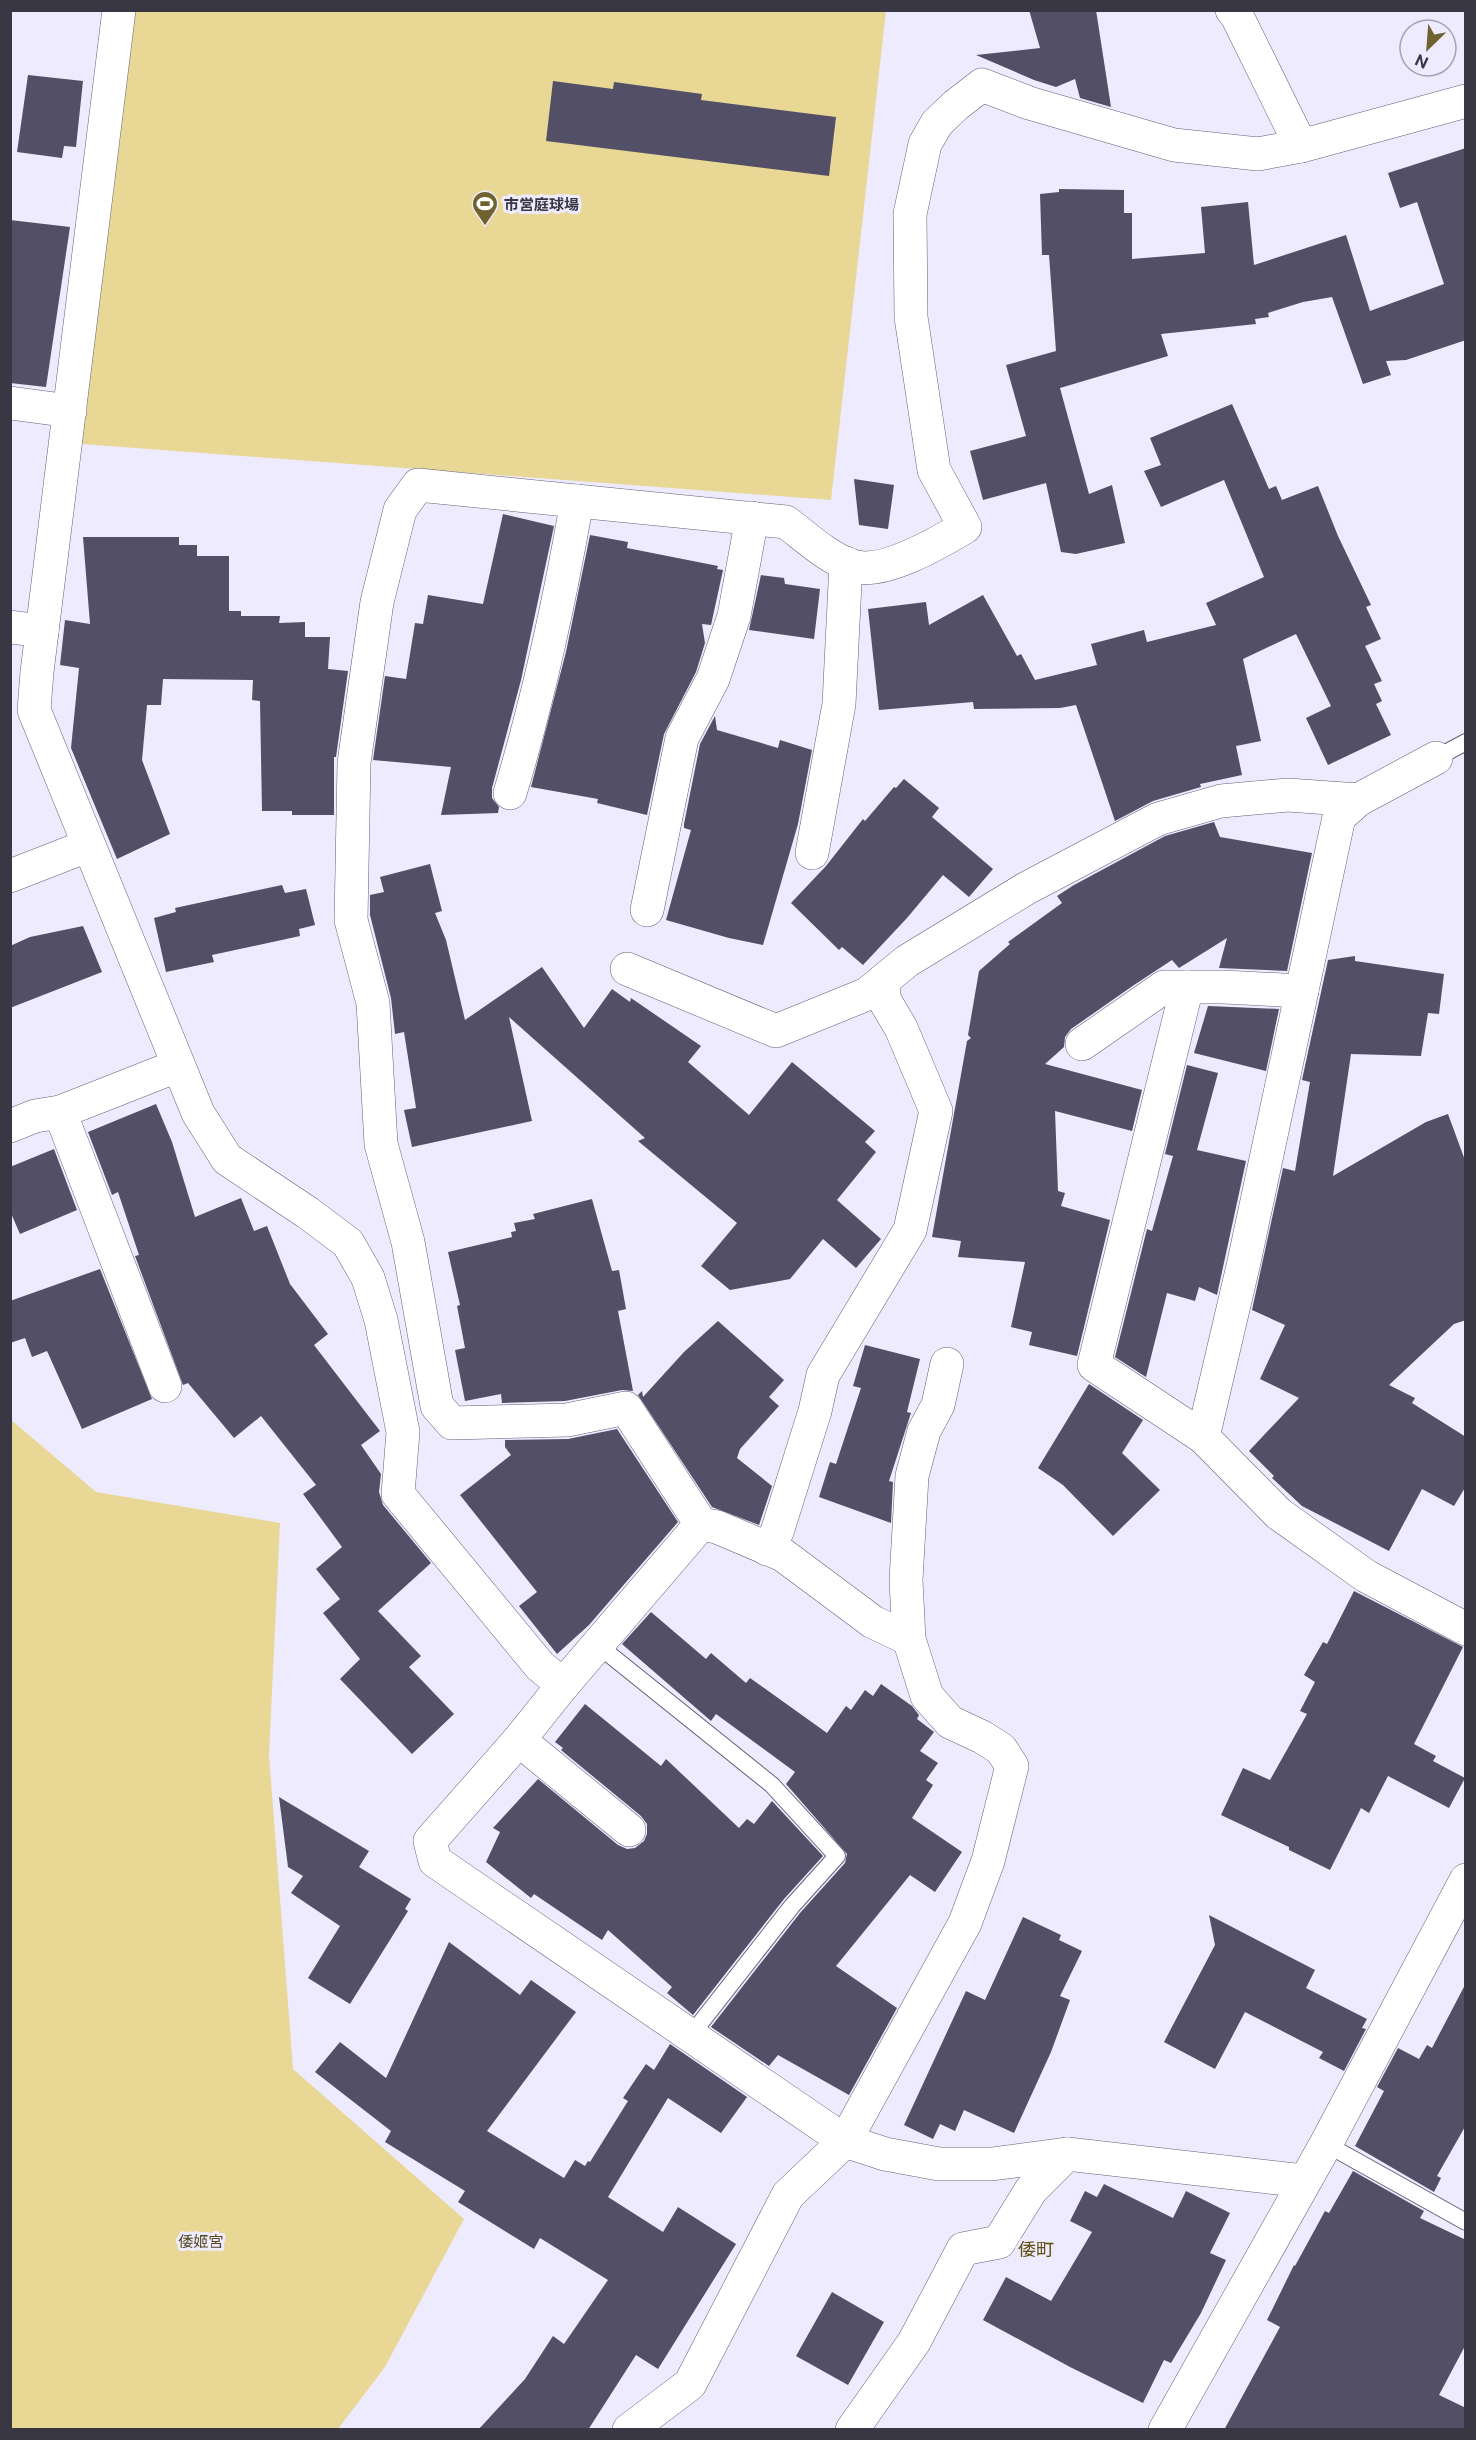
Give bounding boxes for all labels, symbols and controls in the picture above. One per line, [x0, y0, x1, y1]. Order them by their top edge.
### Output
north arrow [1398, 18, 1458, 78]
text: N [1412, 50, 1432, 72]
sports icon: 市営庭球場 [470, 189, 500, 227]
place label: 市営庭球場 [504, 196, 579, 213]
park label: 倭姬宮 [178, 2233, 224, 2250]
district label: 倭町 [1018, 2239, 1054, 2260]

